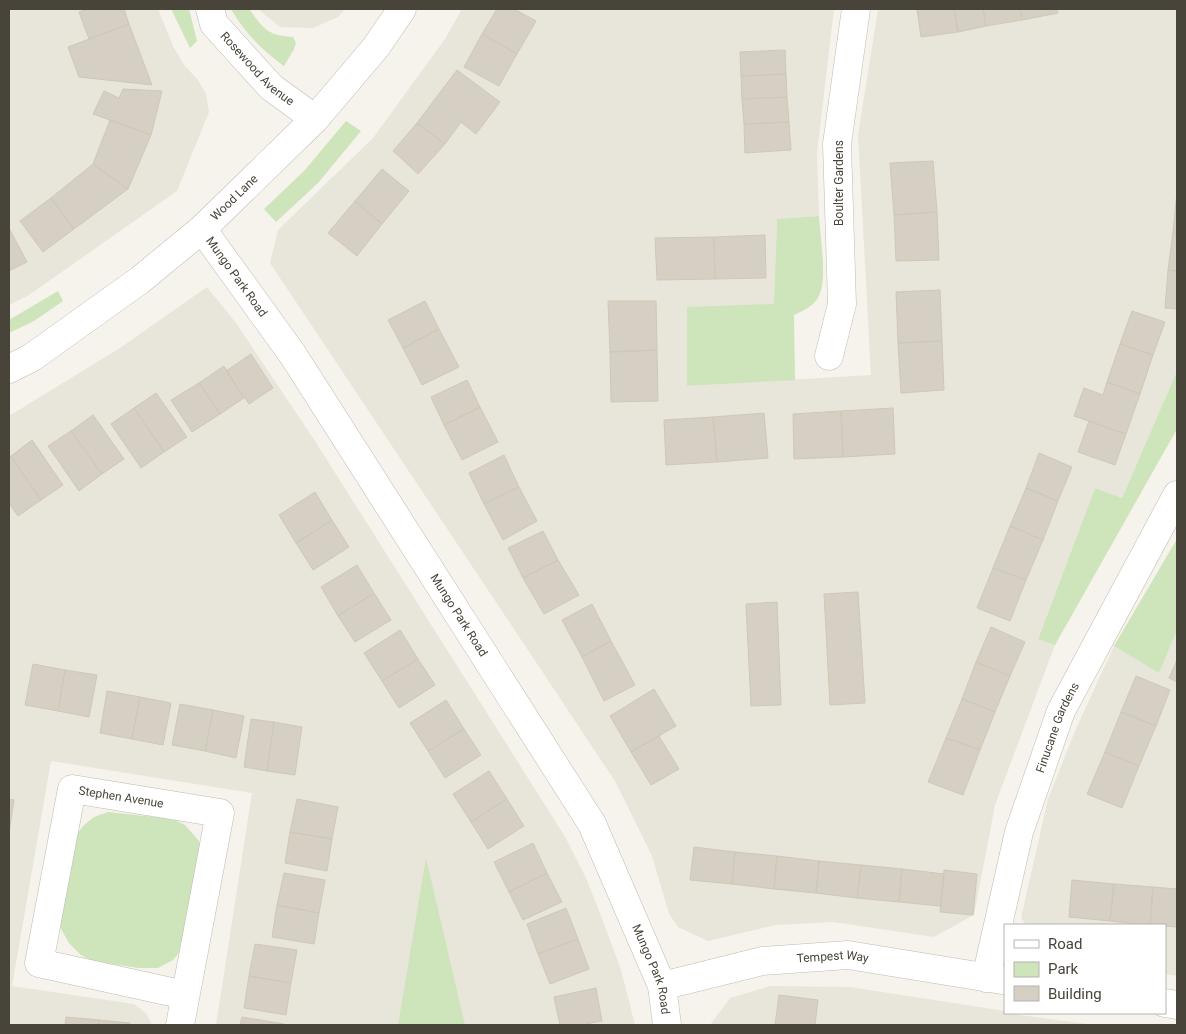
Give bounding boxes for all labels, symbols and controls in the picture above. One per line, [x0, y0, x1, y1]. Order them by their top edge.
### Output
street label: Rosewood Avenue [218, 29, 297, 108]
street label: Boulter Gardens [832, 140, 846, 226]
street label: Wood Lane [208, 172, 261, 223]
street label: Mungo Park Road [203, 234, 270, 319]
street label: Mungo Park Road [427, 571, 490, 659]
street label: Finucane Gardens [1033, 680, 1082, 775]
street label: Stephen Avenue [77, 783, 165, 811]
street label: Mungo Park Road [629, 922, 673, 1015]
legend [1004, 924, 1166, 1014]
text: Road [1048, 935, 1082, 953]
street label: Tempest Way [796, 948, 870, 966]
text: Park [1048, 960, 1079, 978]
text: Building [1048, 985, 1102, 1003]

